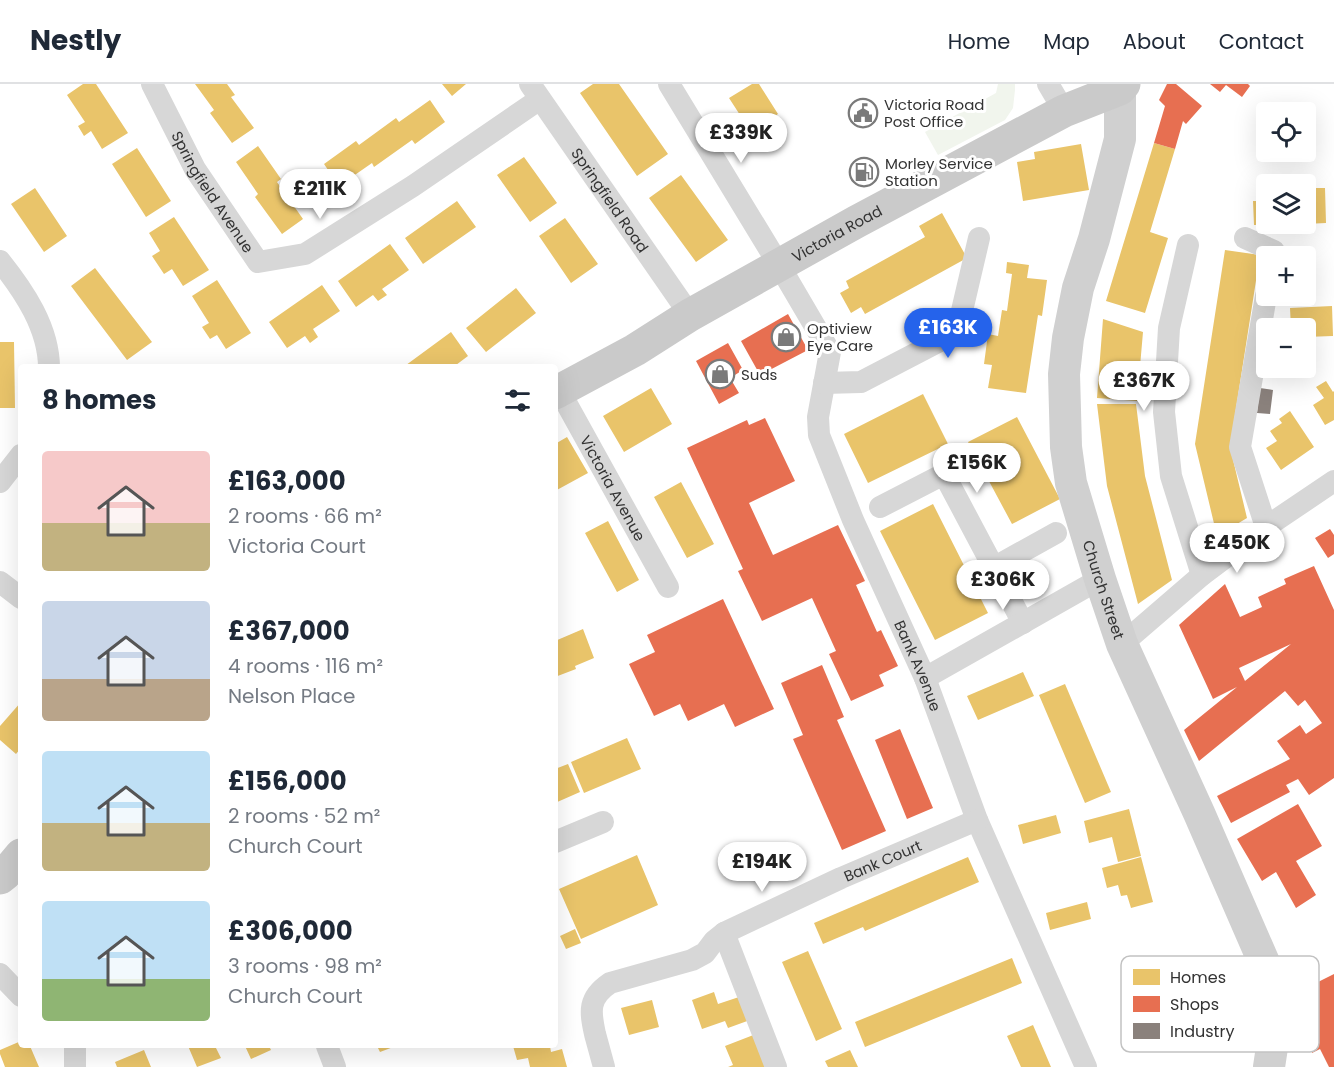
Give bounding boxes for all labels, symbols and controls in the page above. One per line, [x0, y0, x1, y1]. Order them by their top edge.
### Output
text: Nestly [30, 21, 121, 60]
text: Home [948, 27, 1010, 56]
text: Map [1043, 27, 1090, 56]
text: About [1123, 27, 1186, 56]
text: Contact [1219, 27, 1304, 56]
place label: Victoria Road Post Office [884, 94, 984, 132]
public building icon: Victoria Road Post Office [847, 97, 879, 129]
map controls [1256, 102, 1316, 378]
button: locate [1256, 102, 1316, 162]
pin: £339K [699, 113, 783, 164]
text: £339K [709, 118, 773, 146]
street label: Springfield Avenue [167, 127, 259, 257]
street label: Springfield Road [567, 143, 654, 256]
place label: Morley Service Station [885, 153, 993, 191]
fuel station icon: Morley Service Station [848, 156, 880, 188]
pin: £211K [278, 169, 362, 220]
text: £211K [293, 174, 347, 202]
button: layers [1256, 174, 1316, 234]
street label: Victoria Road [788, 200, 886, 267]
button: + [1256, 246, 1316, 306]
pin: £163K [906, 308, 990, 359]
text: £163K [918, 313, 978, 341]
place label: Optiview Eye Care [807, 318, 873, 356]
button: − [1256, 318, 1316, 378]
shop icon: Optiview Eye Care [770, 321, 802, 353]
shop icon: Suds [704, 358, 736, 390]
pin: £367K [1102, 361, 1186, 412]
place label: Suds [741, 364, 778, 385]
text: £367K [1113, 366, 1175, 394]
text: 8 homes [42, 382, 157, 418]
icon: filters [501, 384, 534, 417]
street label: Victoria Avenue [575, 431, 651, 545]
pin: £156K [935, 443, 1019, 494]
text: £156K [947, 448, 1007, 476]
text: £163,000 [228, 463, 346, 499]
icon: home [90, 475, 162, 547]
text: 2 rooms · 66 m² [228, 502, 382, 530]
pin: £450K [1195, 523, 1279, 574]
text: £450K [1204, 528, 1270, 556]
text: Victoria Court [228, 532, 366, 560]
street label: Church Street [1078, 537, 1130, 642]
pin: £306K [961, 560, 1045, 611]
text: £306K [970, 565, 1036, 593]
text: £367,000 [228, 613, 350, 649]
street label: Bank Avenue [890, 617, 947, 714]
icon: home [90, 625, 162, 697]
text: 4 rooms · 116 m² [228, 652, 383, 680]
text: Nelson Place [228, 682, 355, 710]
text: £156,000 [228, 763, 347, 799]
icon: home [90, 775, 162, 847]
text: 2 rooms · 52 m² [228, 802, 380, 830]
text: Church Court [228, 832, 363, 860]
street label: Bank Court [840, 834, 924, 886]
pin: £194K [720, 842, 804, 893]
text: £194K [732, 847, 792, 875]
text: £306,000 [228, 913, 353, 949]
icon: home [90, 925, 162, 997]
text: 3 rooms · 98 m² [228, 952, 382, 980]
legend [1121, 956, 1319, 1052]
text: Homes [1170, 966, 1226, 989]
text: Church Court [228, 982, 363, 1010]
text: Shops [1170, 993, 1219, 1016]
text: Industry [1170, 1020, 1234, 1043]

